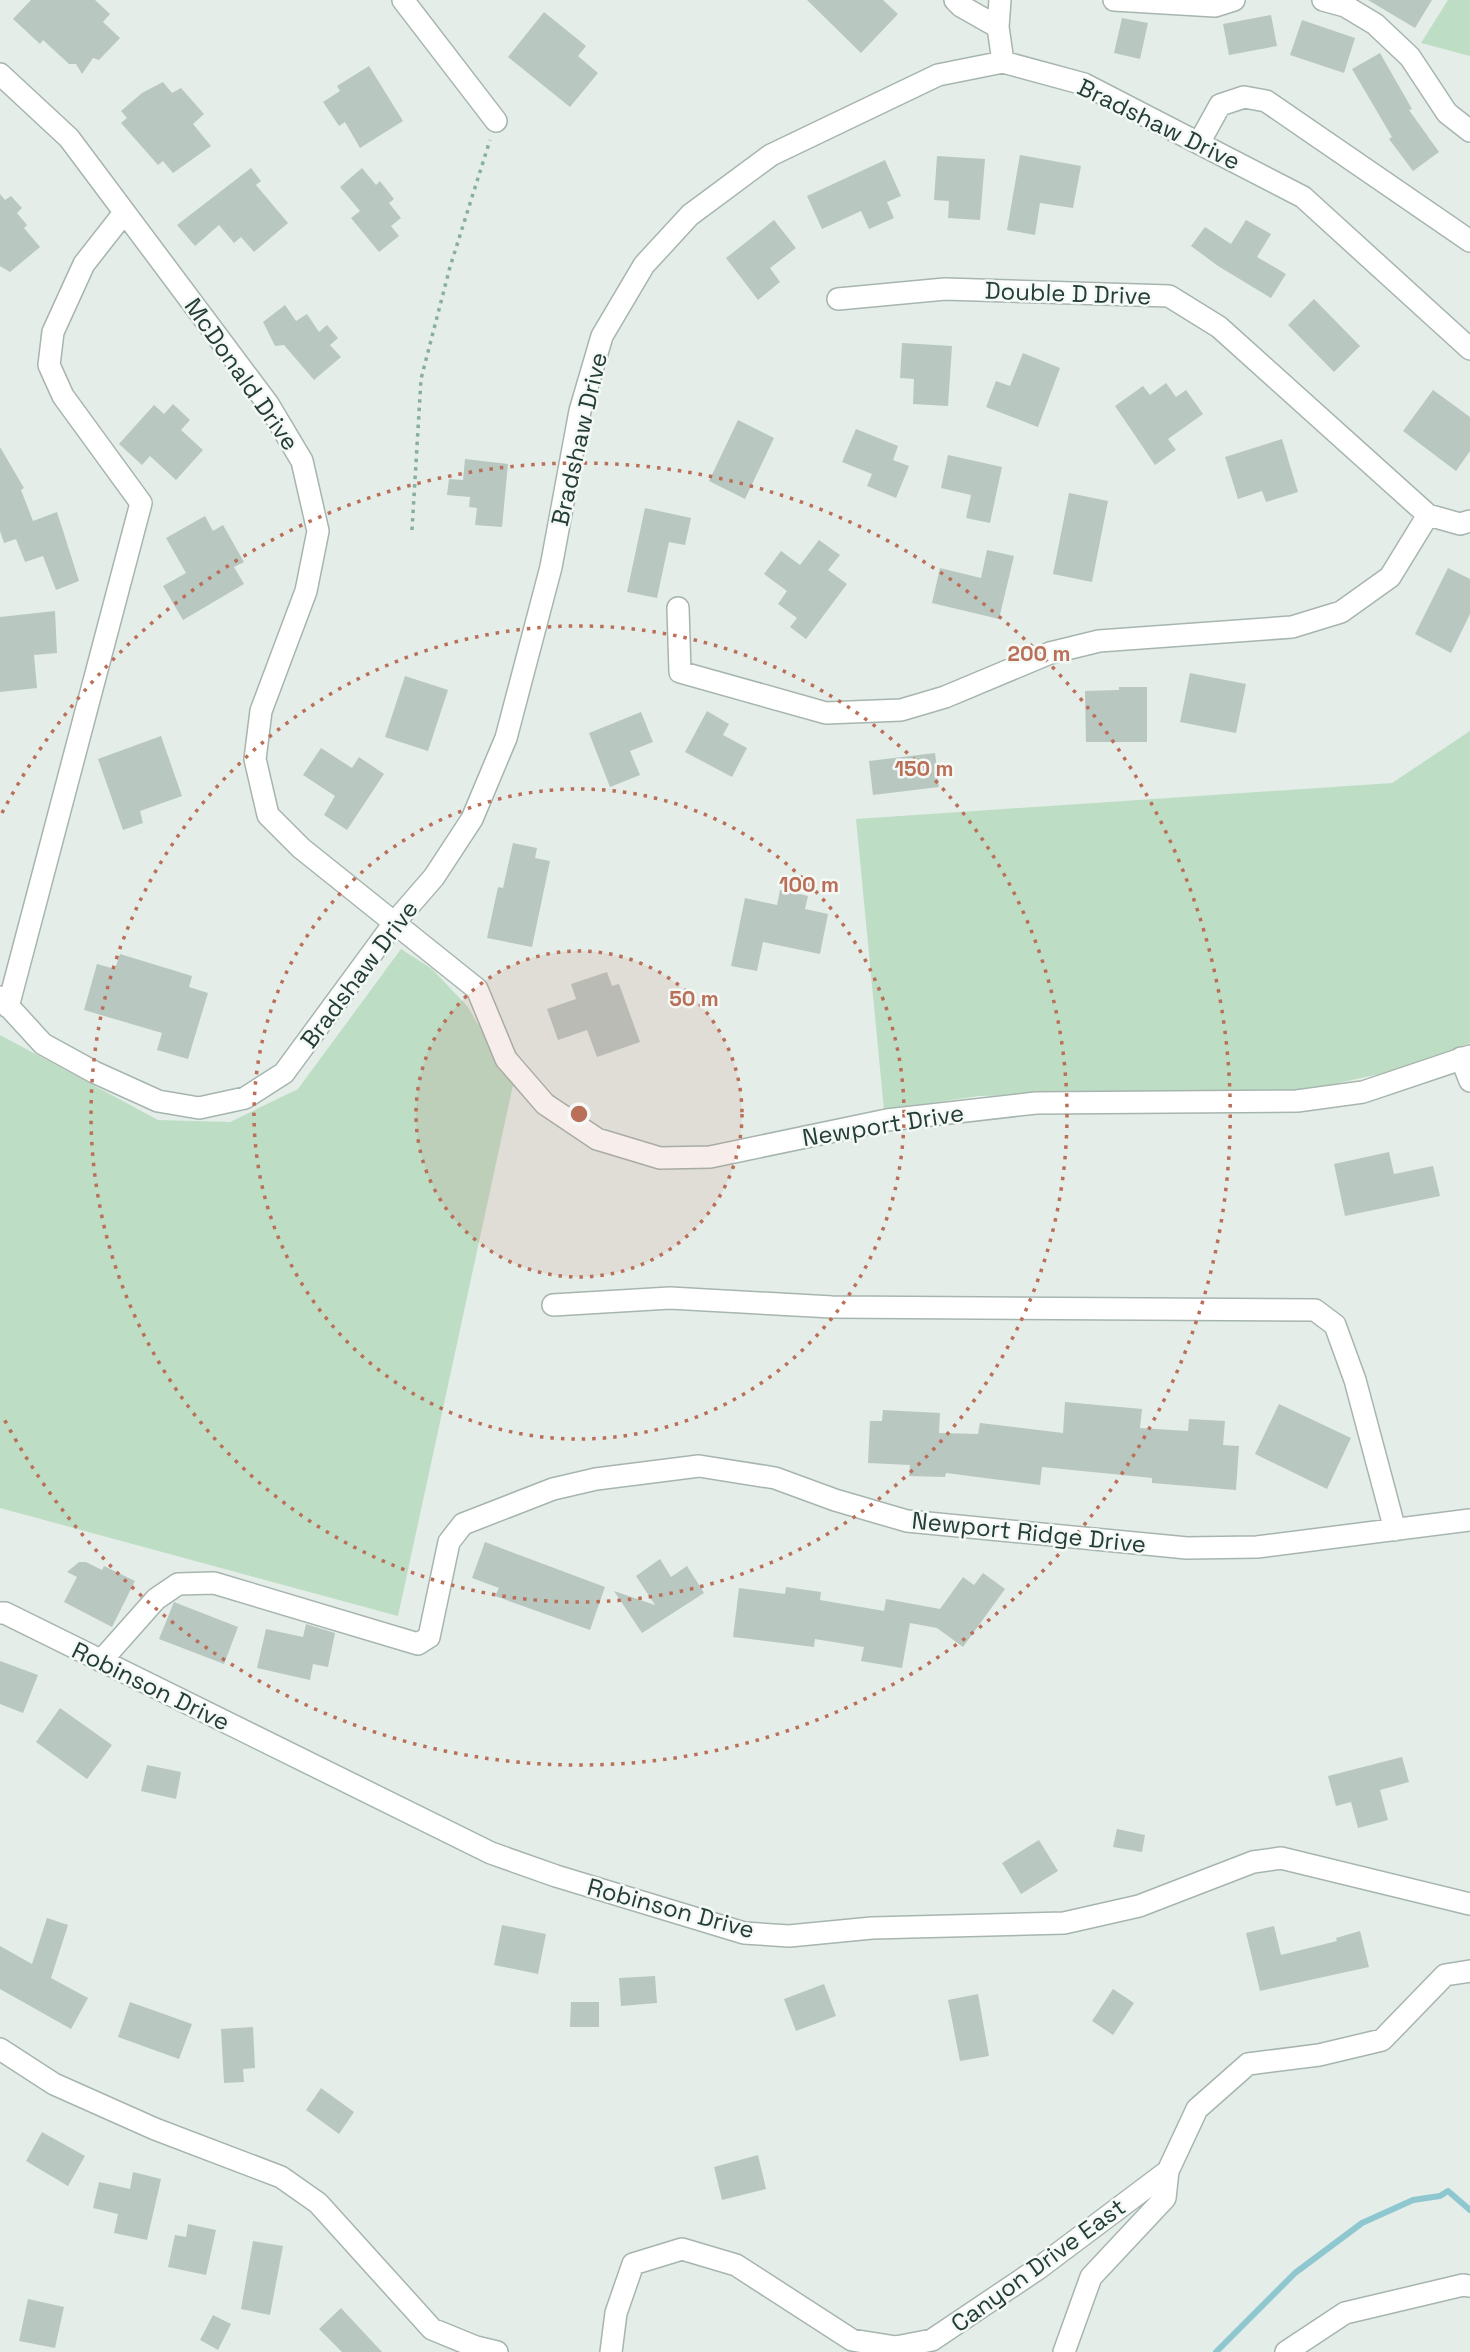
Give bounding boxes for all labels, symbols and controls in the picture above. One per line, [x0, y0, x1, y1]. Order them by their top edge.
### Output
street label: Bradshaw Drive [1073, 71, 1245, 177]
street label: Double D Drive [984, 275, 1152, 311]
street label: McDonald Drive [178, 292, 306, 456]
street label: Bradshaw Drive [544, 349, 614, 529]
text: 200 m [1008, 640, 1070, 667]
text: 150 m [895, 755, 953, 782]
text: 100 m [779, 871, 839, 898]
street label: Bradshaw Drive [293, 894, 425, 1054]
text: 50 m [669, 985, 719, 1012]
street label: Newport Drive [800, 1097, 966, 1153]
centre of rings [567, 1102, 591, 1126]
street label: Newport Ridge Drive [910, 1504, 1148, 1560]
street label: Robinson Drive [67, 1634, 235, 1738]
street label: Robinson Drive [584, 1871, 758, 1945]
street label: Canyon Drive East [945, 2191, 1131, 2339]

